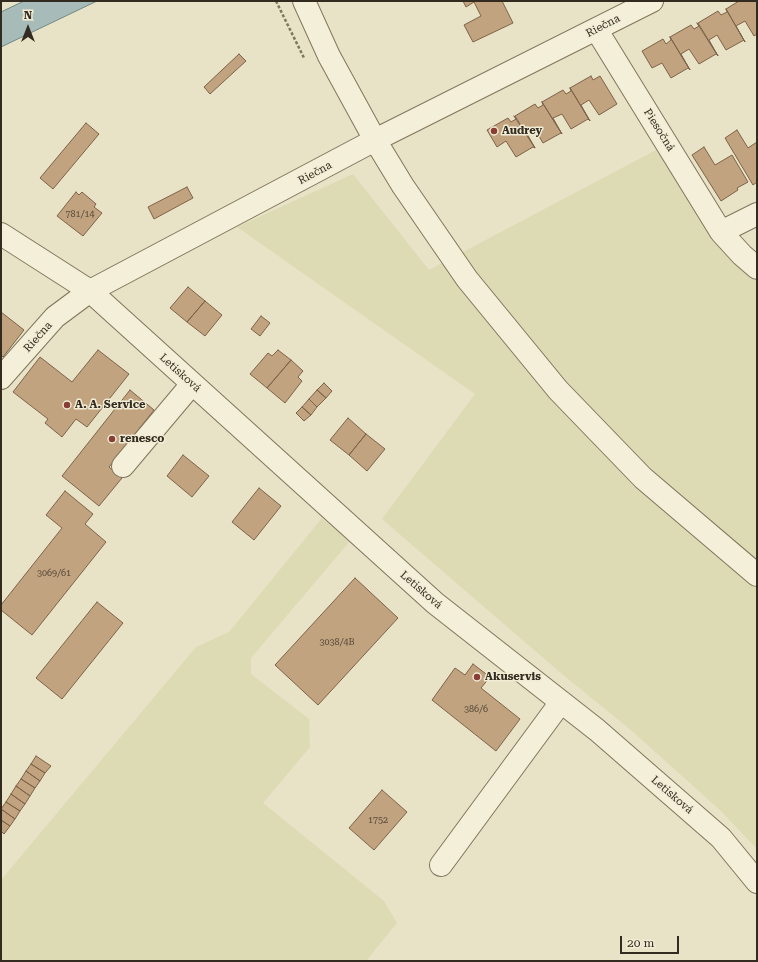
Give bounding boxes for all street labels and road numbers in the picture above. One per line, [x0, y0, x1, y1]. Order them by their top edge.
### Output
street label: Riečna [584, 12, 622, 40]
street label: Piesočná [641, 106, 677, 154]
street label: Riečna [296, 159, 334, 187]
street label: Riečna [21, 319, 55, 355]
street label: Letisková [157, 351, 203, 395]
street label: Letisková [397, 568, 445, 612]
street label: Letisková [648, 773, 696, 817]

